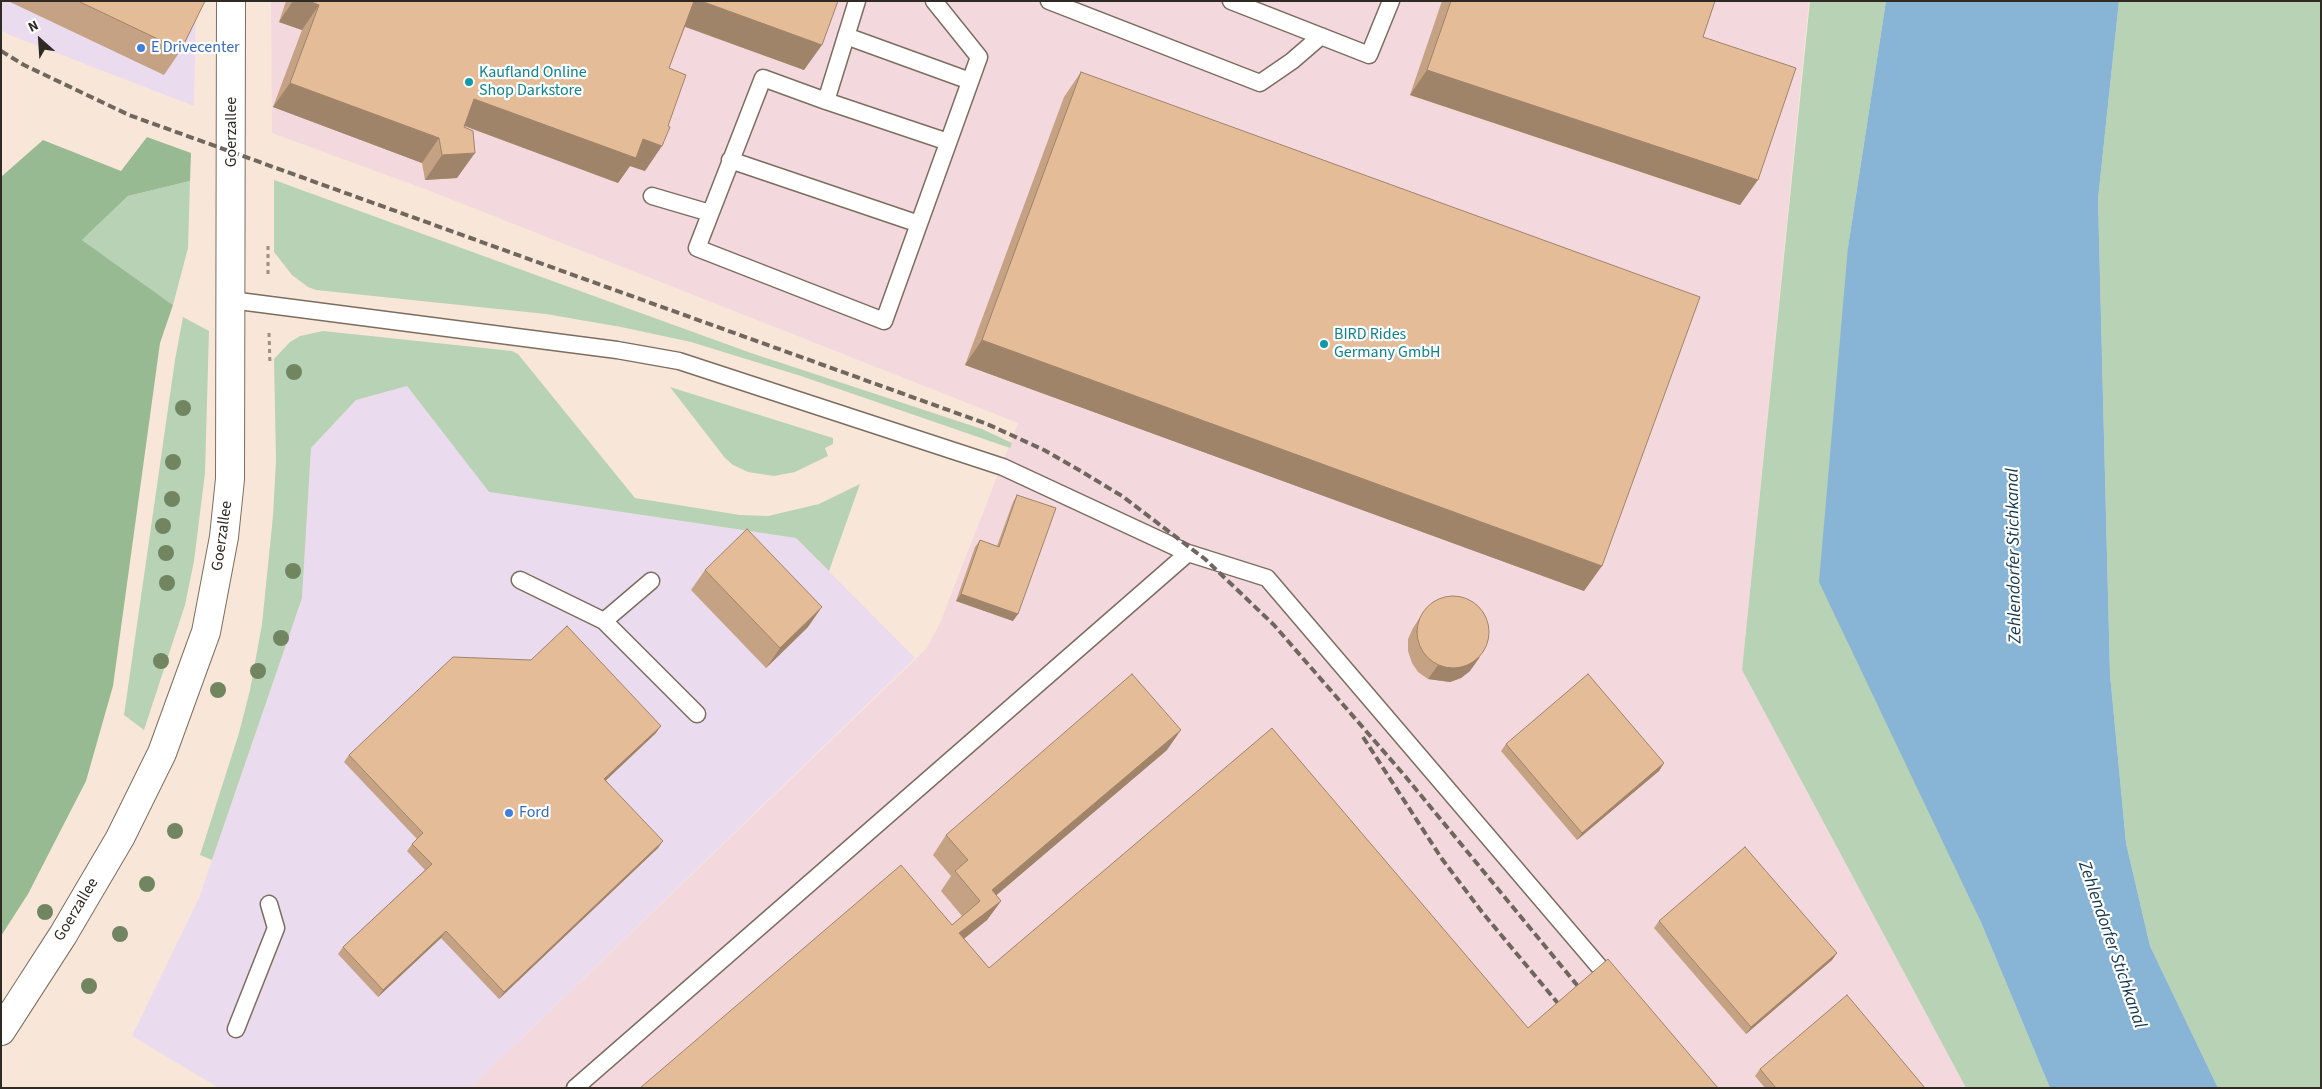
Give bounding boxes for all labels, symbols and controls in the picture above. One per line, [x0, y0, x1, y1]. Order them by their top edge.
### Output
north arrow [15, 15, 65, 65]
text: N [25, 15, 42, 38]
place label: E Drivecenter [151, 38, 240, 58]
marker: E Drivecenter [135, 42, 147, 54]
place label: Kaufland Online Shop Darkstore [479, 63, 587, 101]
marker: Kaufland Online Shop Darkstore [463, 76, 475, 88]
street label: Goerzallee [222, 97, 242, 167]
place label: BIRD Rides Germany GmbH [1334, 325, 1441, 363]
marker: BIRD Rides Germany GmbH [1318, 338, 1330, 350]
water label: Zehlendorfer Stichkanal [2003, 468, 2027, 644]
street label: Goerzallee [209, 500, 237, 572]
place label: Ford [519, 803, 550, 823]
marker: Ford [503, 807, 515, 819]
water label: Zehlendorfer Stichkanal [2072, 858, 2150, 1032]
street label: Goerzallee [51, 875, 103, 945]

